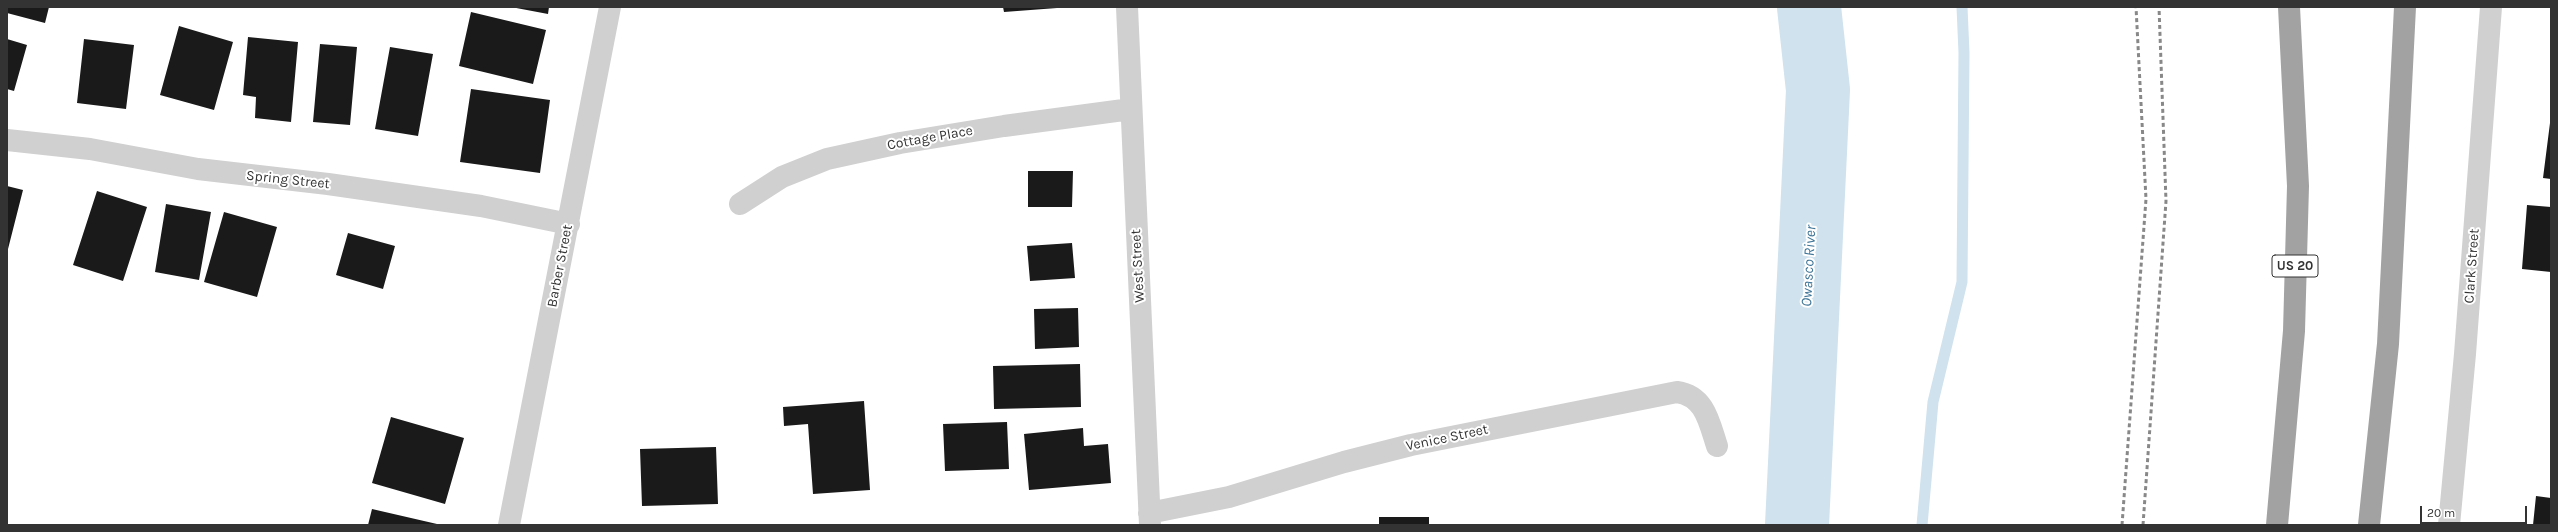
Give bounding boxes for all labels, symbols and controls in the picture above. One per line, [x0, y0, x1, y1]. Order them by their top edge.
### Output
street label: Cottage Place [886, 122, 974, 154]
street label: Spring Street [245, 167, 331, 193]
street label: Barber Street [544, 223, 576, 309]
water label: Owasco River [1798, 225, 1820, 307]
street label: Clark Street [2461, 228, 2483, 304]
street label: West Street [1128, 229, 1148, 303]
road number: US 20 [2272, 255, 2318, 277]
street label: Venice Street [1404, 421, 1490, 455]
scale bar [2422, 498, 2529, 524]
text: 20 m [2427, 506, 2455, 520]

